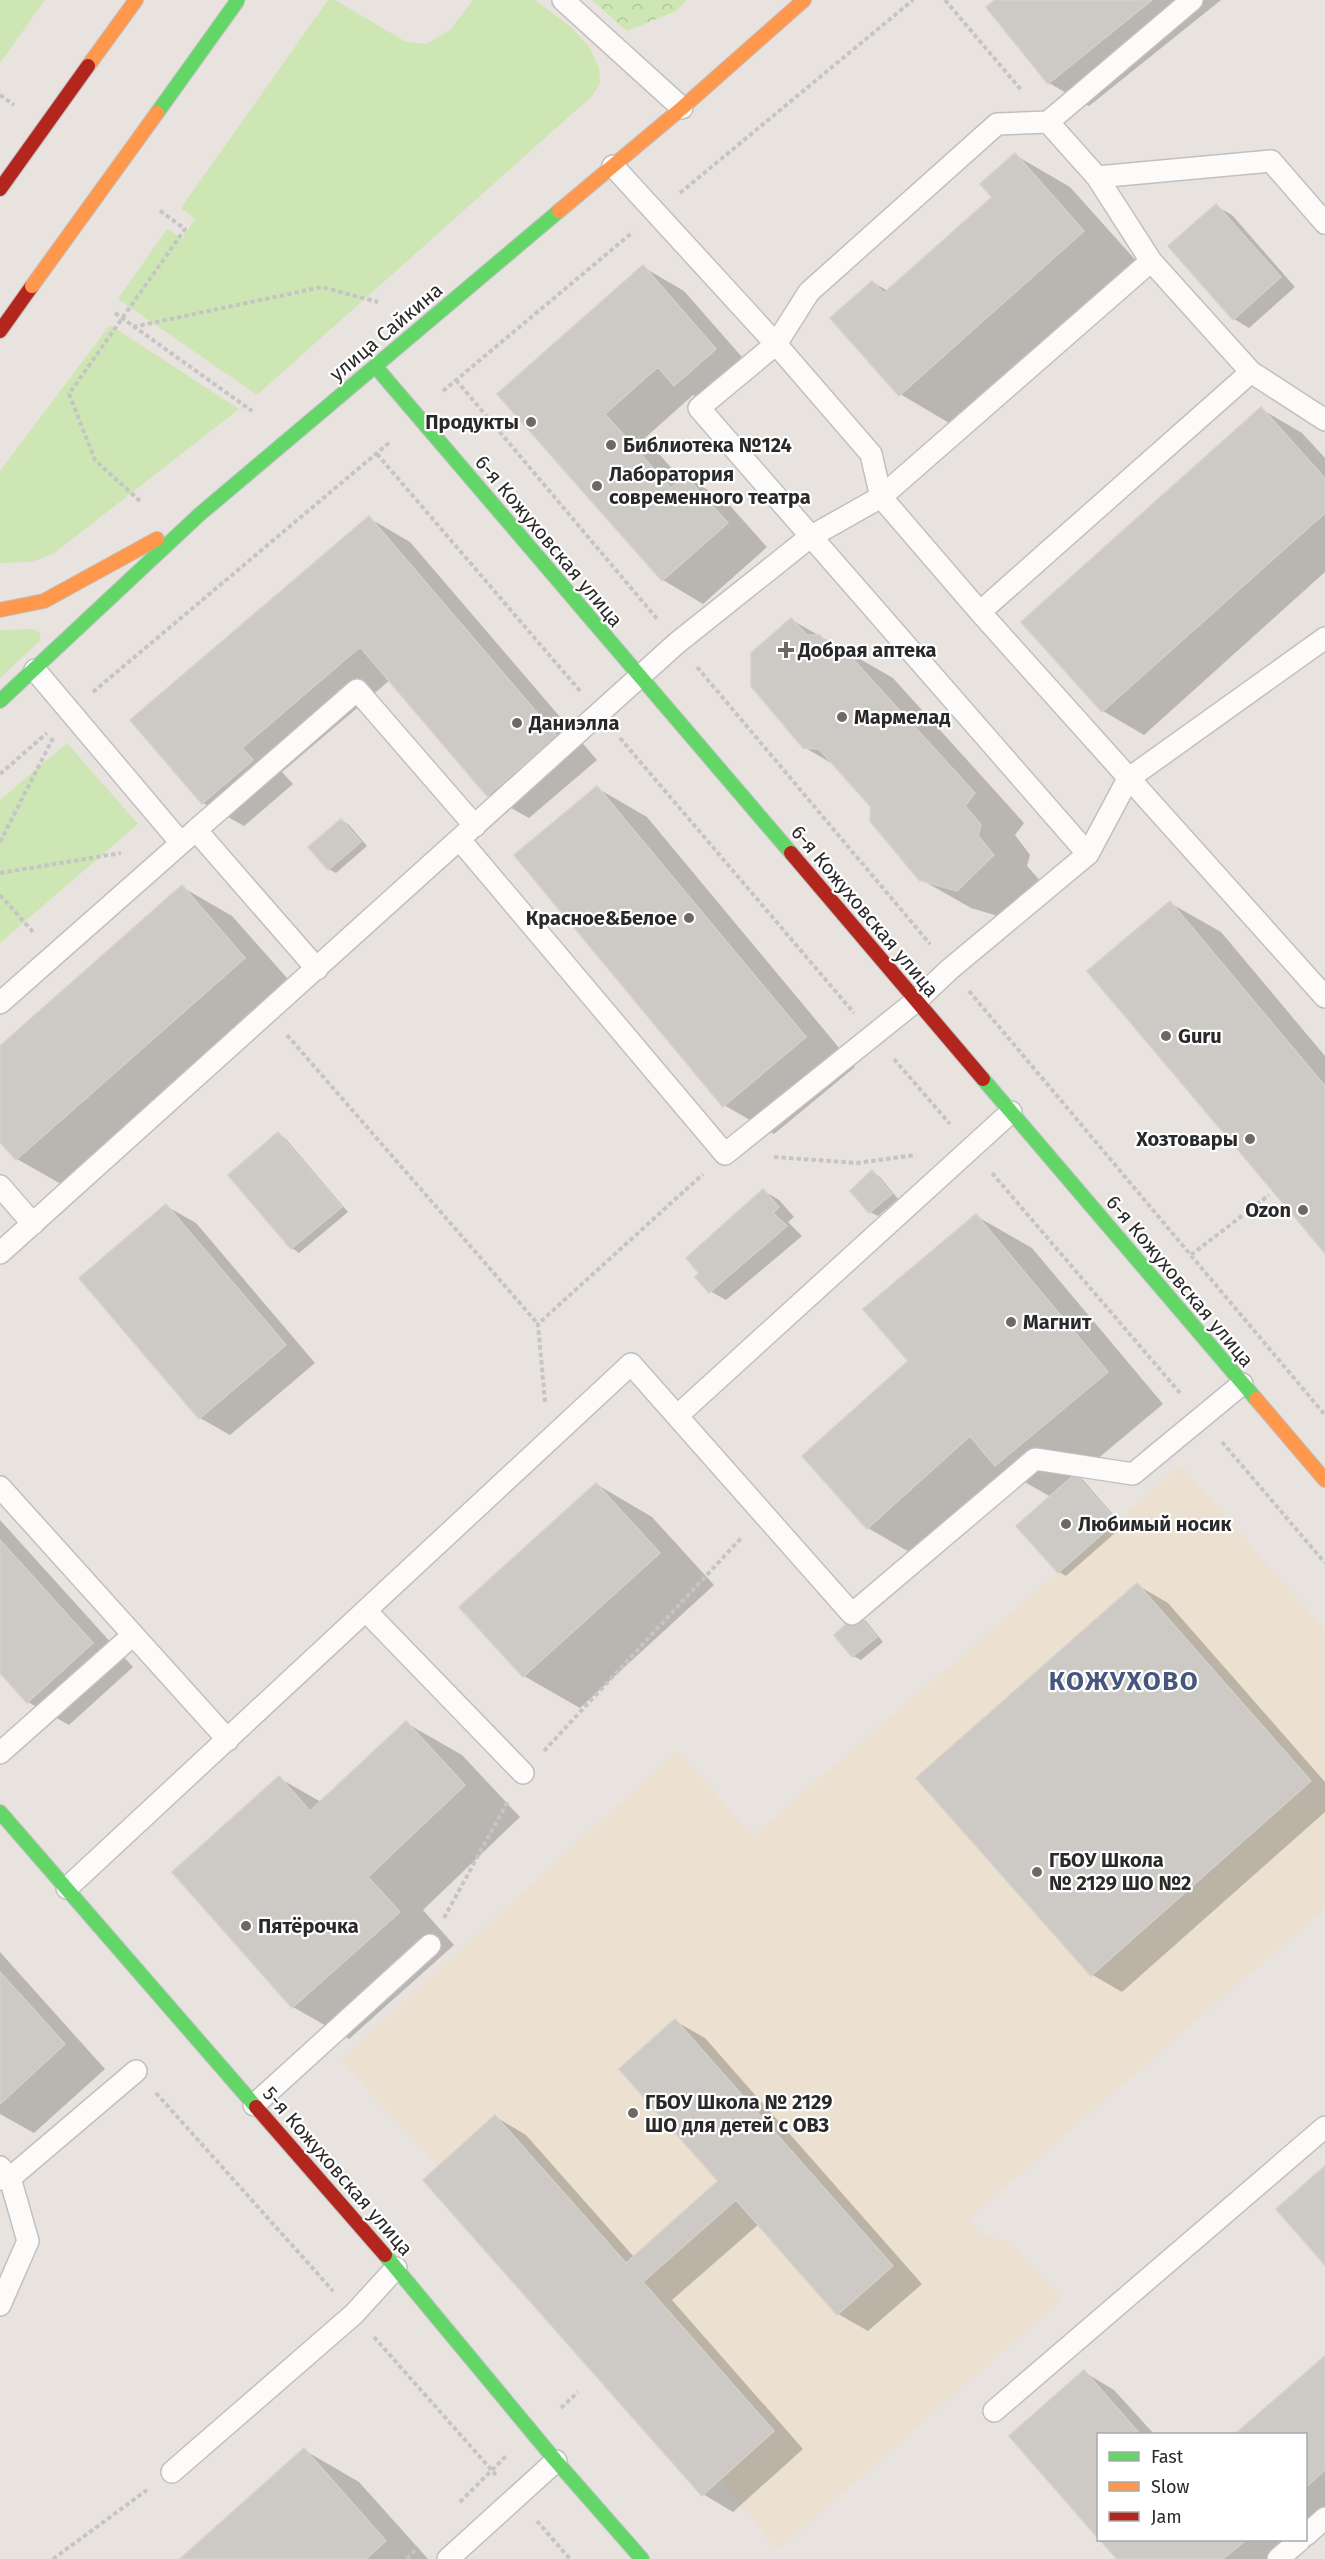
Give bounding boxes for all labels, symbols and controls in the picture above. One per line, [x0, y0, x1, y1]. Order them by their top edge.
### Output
street label: улица Сайкина [325, 278, 447, 386]
place label: Продукты [425, 410, 519, 434]
marker: Продукты [524, 415, 538, 429]
place label: Библиотека №124 [623, 433, 792, 457]
marker: Библиотека №124 [604, 438, 618, 452]
street label: 6-я Кожуховская улица [470, 450, 628, 632]
place label: Лаборатория современного театра [609, 462, 811, 509]
marker: Лаборатория современного театра [590, 479, 604, 493]
place label: Добрая аптека [797, 638, 937, 662]
marker: Добрая аптека [779, 643, 793, 657]
place label: Мармелад [854, 705, 950, 729]
marker: Мармелад [835, 710, 849, 724]
place label: Даниэлла [528, 711, 619, 735]
marker: Даниэлла [510, 716, 524, 730]
street label: 6-я Кожуховская улица [786, 820, 944, 1002]
place label: Красное&Белое [526, 906, 677, 930]
marker: Красное&Белое [682, 911, 696, 925]
place label: Guru [1178, 1024, 1222, 1048]
marker: Guru [1159, 1029, 1173, 1043]
place label: Хозтовары [1135, 1127, 1238, 1151]
marker: Хозтовары [1243, 1132, 1257, 1146]
street label: 6-я Кожуховская улица [1101, 1190, 1259, 1372]
place label: Ozon [1245, 1198, 1291, 1222]
marker: Ozon [1296, 1203, 1310, 1217]
place label: Магнит [1023, 1310, 1092, 1334]
marker: Магнит [1004, 1315, 1018, 1329]
place label: Любимый носик [1078, 1512, 1233, 1536]
marker: Любимый носик [1059, 1517, 1073, 1531]
district label: КОЖУХОВО [1049, 1666, 1199, 1697]
place label: ГБОУ Школа № 2129 ШО №2 [1049, 1848, 1191, 1895]
marker: ГБОУ Школа № 2129 ШО №2 [1030, 1865, 1044, 1879]
place label: Пятёрочка [258, 1914, 359, 1938]
marker: Пятёрочка [239, 1919, 253, 1933]
street label: 5-я Кожуховская улица [258, 2082, 418, 2260]
place label: ГБОУ Школа № 2129 ШО для детей с ОВЗ [645, 2090, 832, 2137]
marker: ГБОУ Школа № 2129 ШО для детей с ОВЗ [626, 2106, 640, 2120]
legend [1097, 2433, 1307, 2541]
text: Fast [1151, 2446, 1184, 2468]
text: Slow [1151, 2476, 1190, 2498]
text: Jam [1151, 2506, 1182, 2528]

